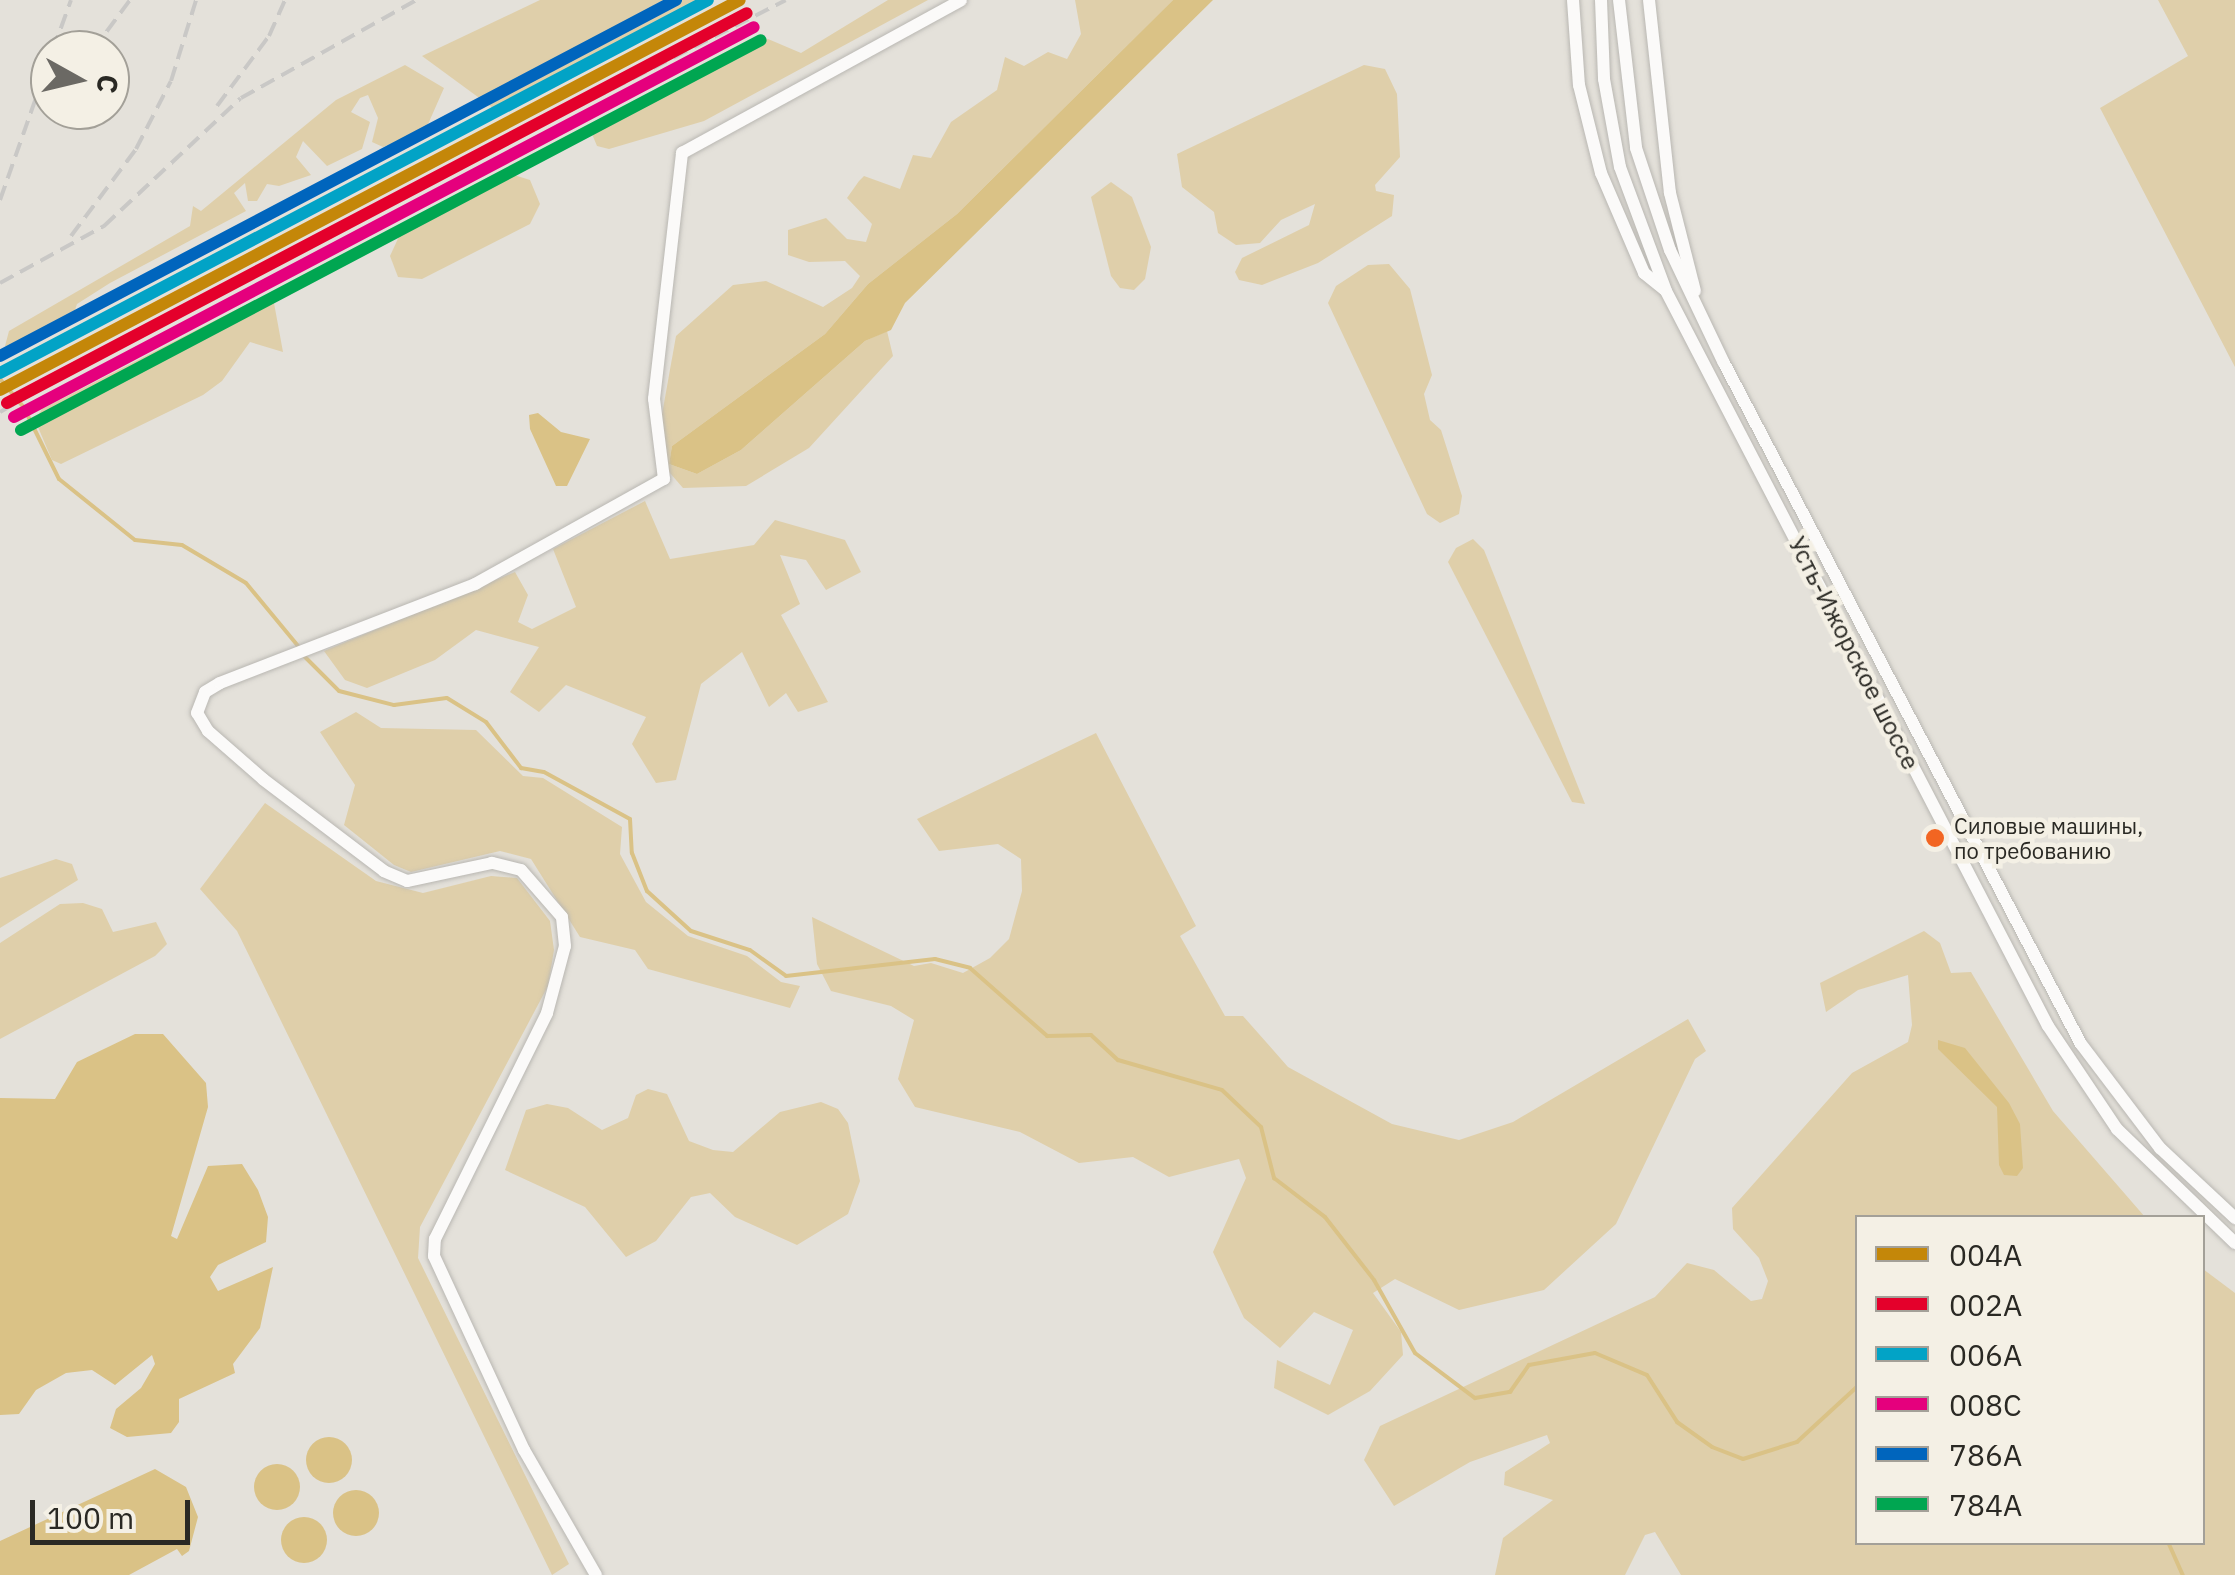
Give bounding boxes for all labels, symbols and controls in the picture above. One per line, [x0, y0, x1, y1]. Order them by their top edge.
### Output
north arrow [30, 30, 130, 130]
text: С [89, 72, 128, 96]
street label: Усть-Ижорское шоссе [1782, 531, 1926, 775]
place label: Силовые машины, по требованию [1954, 812, 2143, 864]
marker: Силовые машины, по требованию [1925, 828, 1945, 848]
legend [1855, 1215, 2205, 1545]
text: 004А [1949, 1235, 2022, 1274]
text: 002А [1949, 1285, 2022, 1324]
text: 006А [1949, 1335, 2022, 1374]
text: 008С [1949, 1385, 2022, 1424]
text: 786А [1949, 1435, 2022, 1474]
scale bar [35, 1480, 195, 1542]
text: 784А [1949, 1485, 2022, 1524]
text: 100 m [47, 1498, 134, 1537]

